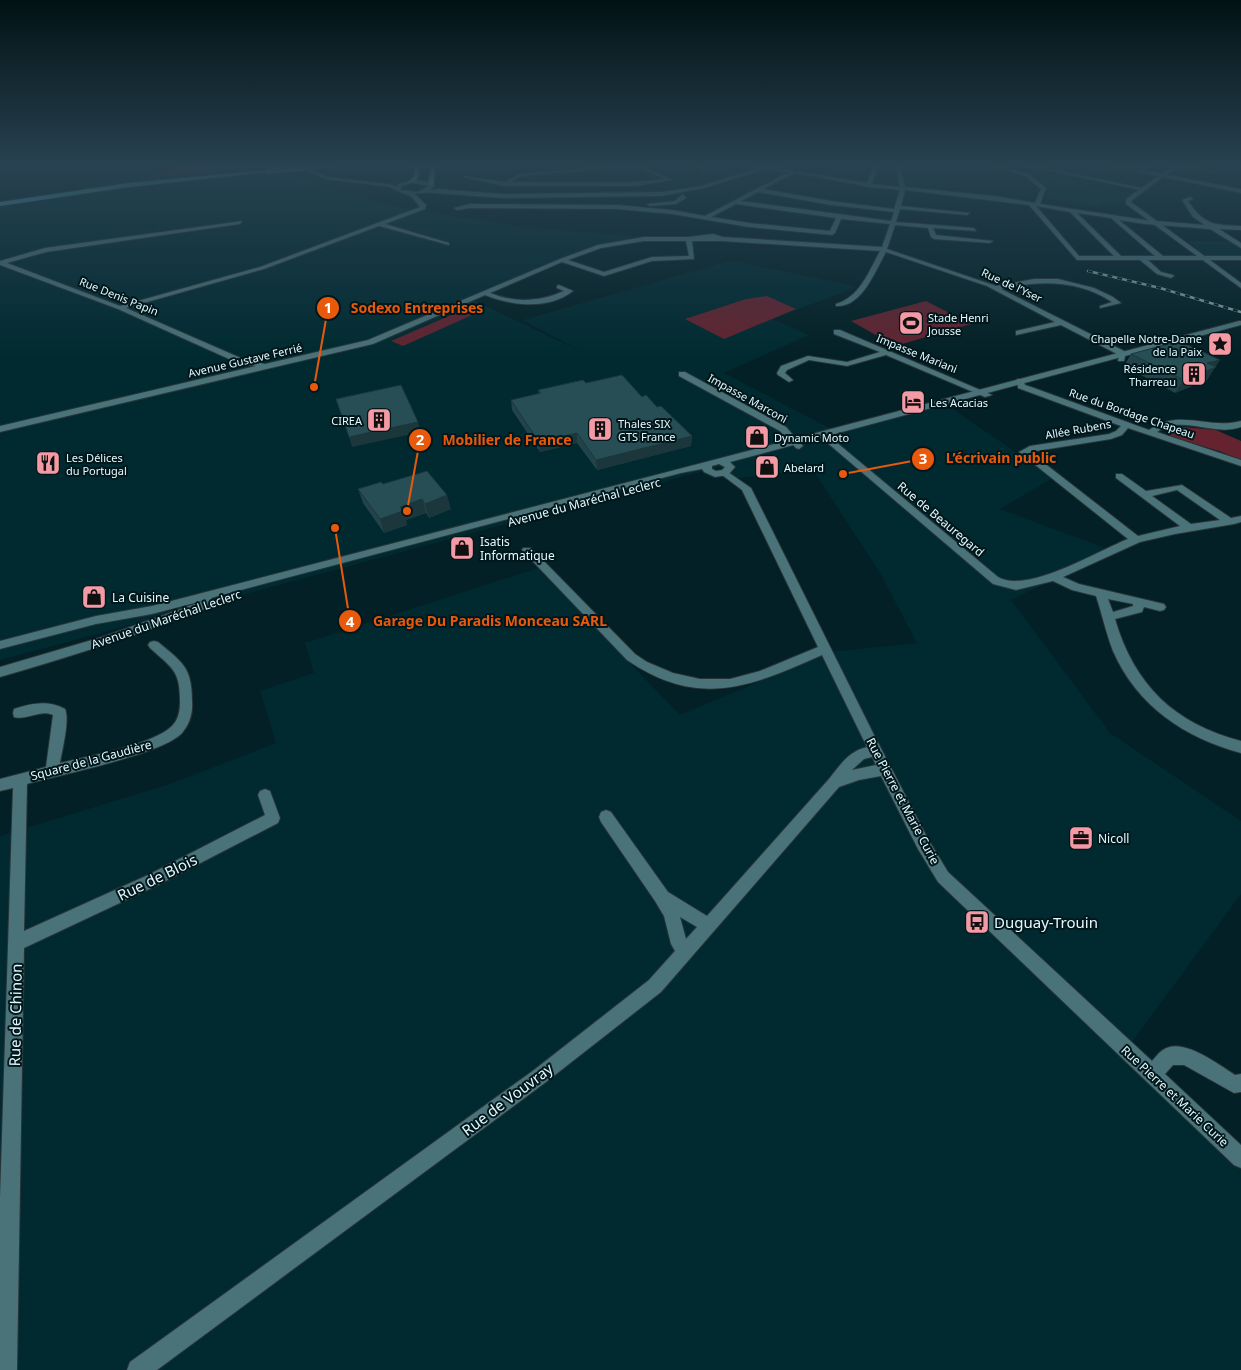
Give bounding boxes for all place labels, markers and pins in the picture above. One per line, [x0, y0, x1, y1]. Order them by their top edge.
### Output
callout: Sodexo Entreprises [316, 293, 493, 322]
sports icon: Stade Henri Jousse [898, 310, 924, 336]
place label: Stade Henri Jousse [927, 310, 989, 338]
place label: Chapelle Notre-Dame de la Paix [1091, 331, 1202, 359]
place icon: Chapelle Notre-Dame de la Paix [1207, 331, 1233, 357]
place label: Résidence Tharreau [1124, 361, 1176, 389]
building icon: Résidence Tharreau [1181, 361, 1207, 387]
hotel icon: Les Acacias [900, 389, 926, 415]
place label: Les Acacias [930, 395, 988, 410]
building icon: CIREA [366, 407, 392, 433]
place label: CIREA [331, 413, 363, 428]
building icon: Thales SIX GTS France [587, 416, 613, 442]
place label: Thales SIX GTS France [618, 416, 676, 444]
shop icon: Dynamic Moto [744, 424, 770, 450]
callout: Mobilier de France [407, 425, 582, 454]
place label: Dynamic Moto [774, 430, 849, 445]
callout: L’écrivain public [911, 444, 1067, 473]
restaurant icon: Les Délices du Portugal [35, 450, 61, 476]
place label: Les Délices du Portugal [66, 450, 127, 478]
shop icon: Abelard [754, 454, 780, 480]
place label: Abelard [784, 460, 824, 475]
place label: Isatis Informatique [480, 533, 555, 564]
shop icon: Isatis Informatique [449, 535, 475, 561]
shop icon: La Cuisine [81, 584, 107, 610]
place label: La Cuisine [112, 589, 169, 606]
callout: Garage Du Paradis Monceau SARL [338, 607, 617, 636]
office icon: Nicoll [1068, 825, 1094, 851]
place label: Nicoll [1098, 830, 1129, 847]
bus stop icon: Duguay-Trouin [964, 909, 990, 935]
place label: Duguay-Trouin [994, 912, 1098, 932]

